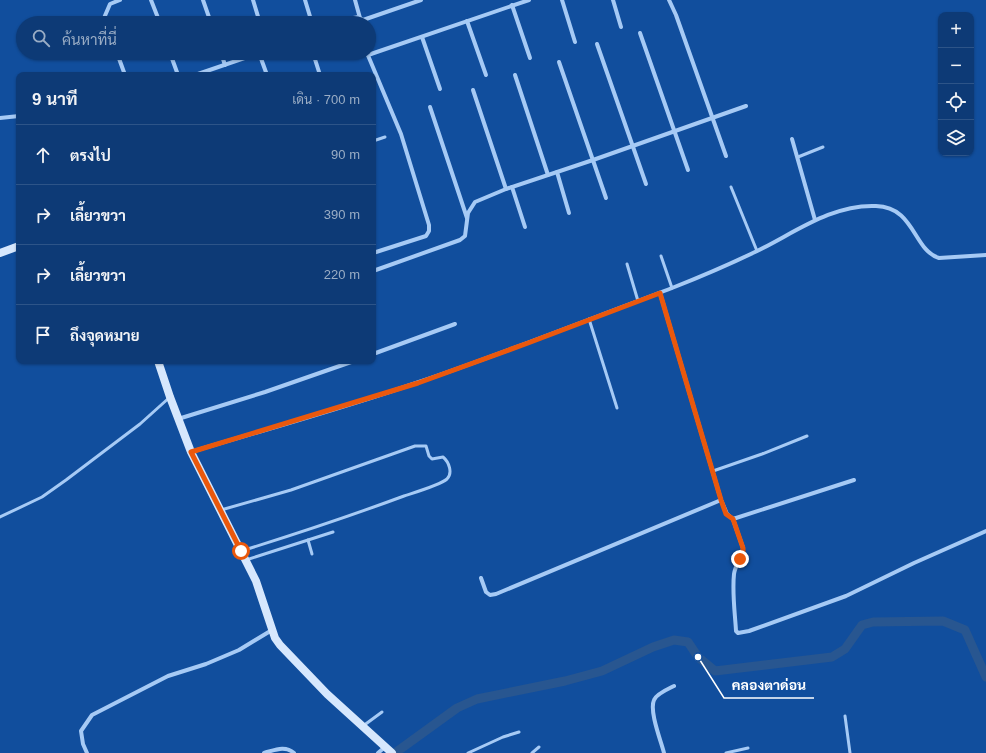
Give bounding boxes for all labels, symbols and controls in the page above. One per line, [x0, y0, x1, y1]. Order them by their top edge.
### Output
map controls [938, 12, 974, 156]
button: + [938, 12, 974, 48]
search box [16, 16, 376, 60]
icon: search [30, 27, 52, 49]
text: ค้นหาที่นี่ [62, 31, 117, 48]
button: − [938, 48, 974, 84]
button: locate [938, 84, 974, 120]
text: 9 นาที [32, 90, 77, 109]
text: เดิน · 700 m [292, 92, 360, 107]
button: layers [938, 120, 974, 156]
icon: ahead [32, 144, 54, 166]
text: ตรงไป [70, 147, 111, 164]
text: 90 m [331, 147, 360, 162]
icon: right [32, 204, 54, 226]
text: เลี้ยวขวา [70, 207, 126, 224]
text: 390 m [324, 207, 360, 222]
icon: right [32, 264, 54, 286]
text: เลี้ยวขวา [70, 267, 126, 284]
text: 220 m [324, 267, 360, 282]
icon: arrive [32, 324, 54, 346]
text: ถึงจุดหมาย [70, 327, 140, 344]
route start [232, 542, 250, 560]
route end [731, 550, 749, 568]
callout: คลองตาด่อน [724, 672, 814, 698]
text: คลองตาด่อน [732, 677, 806, 693]

